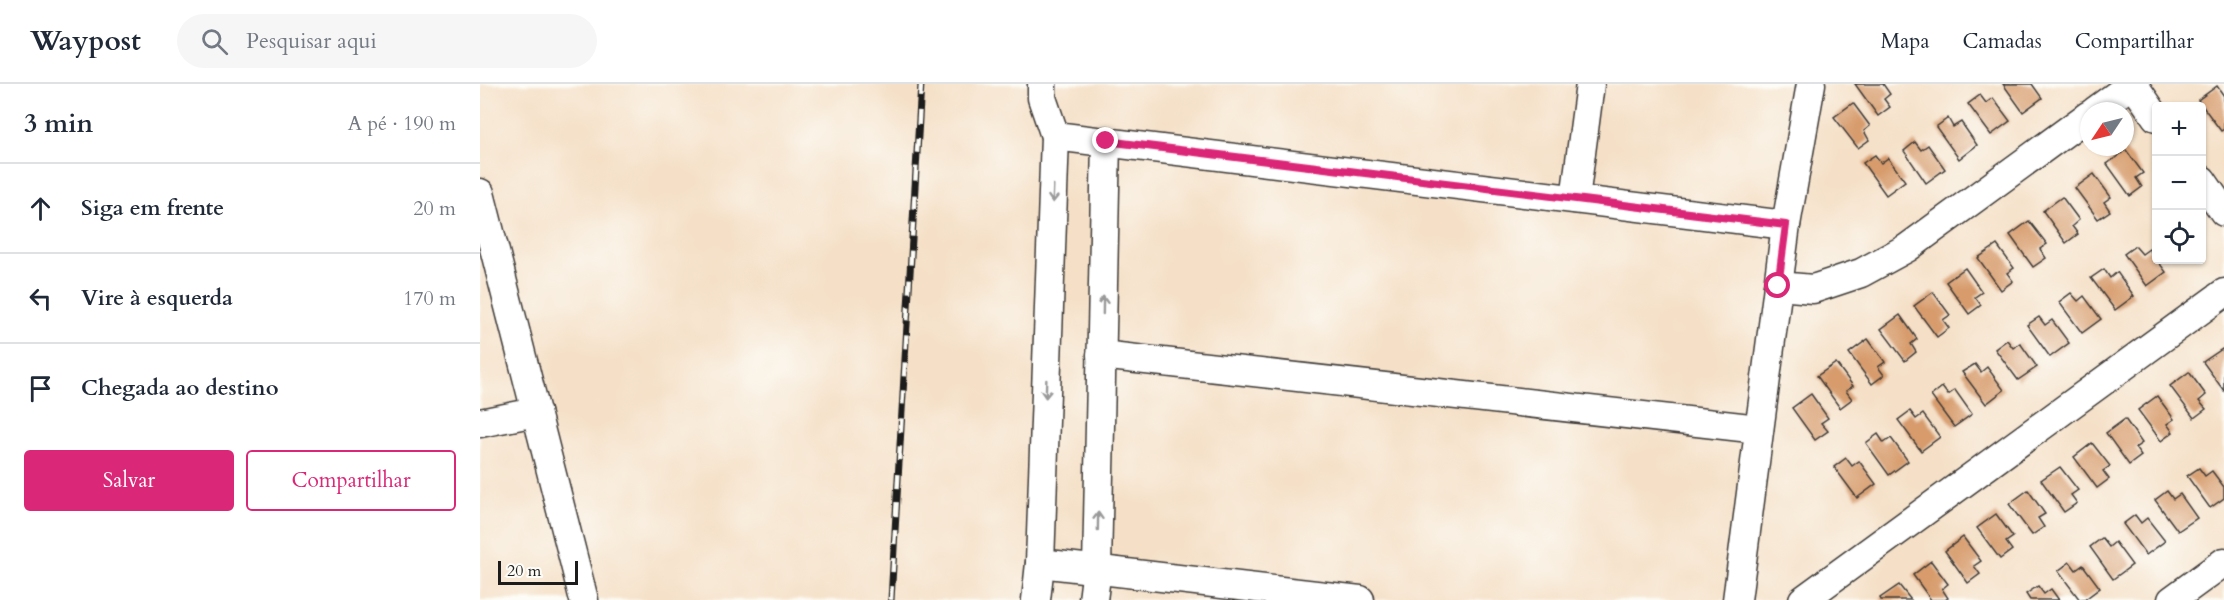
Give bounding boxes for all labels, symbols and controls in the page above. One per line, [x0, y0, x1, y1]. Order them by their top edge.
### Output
search box [177, 14, 597, 68]
text: Waypost [30, 22, 141, 60]
icon: search [198, 25, 231, 58]
text: Pesquisar aqui [246, 26, 377, 56]
text: Mapa [1880, 27, 1930, 56]
text: Camadas [1963, 27, 2042, 56]
text: Compartilhar [2075, 27, 2194, 56]
north arrow [2080, 102, 2134, 156]
map controls [2152, 102, 2206, 264]
button: + [2152, 102, 2206, 156]
text: 3 min [24, 106, 93, 141]
text: A pé · 190 m [348, 110, 456, 137]
route end [1092, 127, 1118, 153]
button: − [2152, 156, 2206, 210]
one-way arrow [1047, 184, 1059, 204]
icon: ahead [24, 192, 57, 225]
text: Siga em frente [81, 193, 224, 223]
text: 20 m [413, 195, 456, 222]
button: locate [2152, 210, 2206, 264]
route start [1764, 272, 1790, 298]
icon: left [24, 282, 57, 315]
text: Vire à esquerda [81, 283, 233, 313]
text: 170 m [403, 285, 456, 312]
one-way arrow [1097, 295, 1108, 315]
icon: arrive [24, 372, 57, 405]
text: Chegada ao destino [81, 373, 279, 403]
one-way arrow [1041, 378, 1052, 398]
button: Salvar [24, 450, 234, 511]
button: Compartilhar [246, 450, 456, 511]
one-way arrow [1092, 511, 1104, 531]
scale bar [498, 558, 578, 586]
text: 20 m [507, 560, 541, 582]

